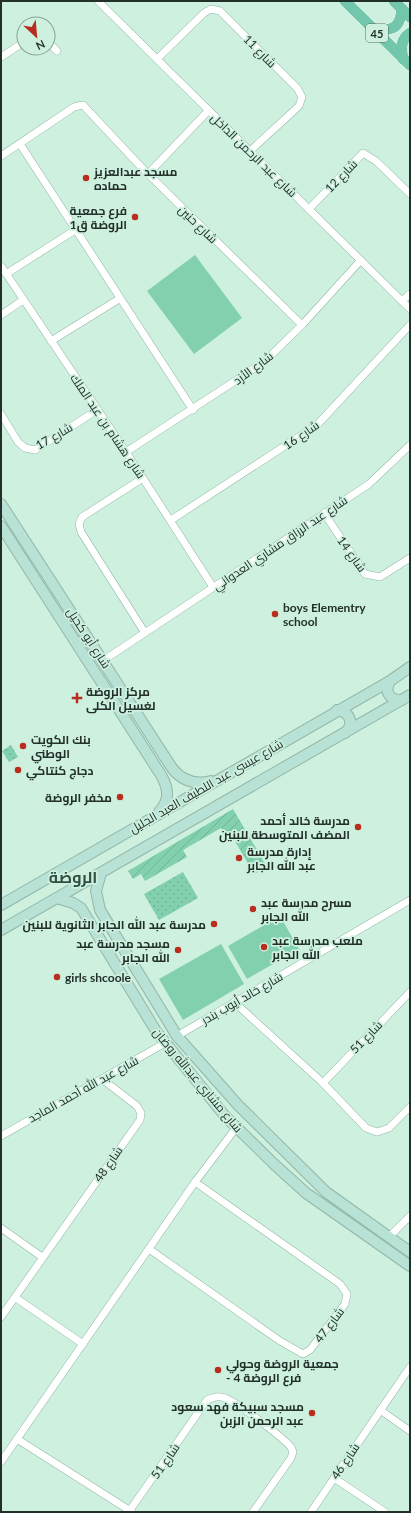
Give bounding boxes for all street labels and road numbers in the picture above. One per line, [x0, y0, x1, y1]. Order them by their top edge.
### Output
road number: 45 [366, 24, 388, 42]
street label: شارع 11 [240, 31, 280, 71]
street label: شارع عبد الرحمن الداخل [207, 110, 300, 201]
street label: شارع 12 [322, 156, 361, 196]
street label: شارع حنين [175, 202, 221, 247]
street label: شارع الأزد [230, 348, 277, 389]
street label: شارع هشام بن عبد الملك [67, 371, 149, 482]
street label: شارع 16 [280, 417, 322, 454]
street label: شارع 17 [33, 419, 76, 453]
street label: شارع عبد الرزاق مشاري العدواني [210, 492, 352, 596]
street label: شارع 14 [333, 533, 370, 575]
street label: شارع أبو كحيل [63, 605, 114, 672]
street label: شارع عيسى عبد اللطيف العبد الجليل [127, 736, 286, 837]
street label: شارع خالد أيوب بندر [198, 969, 286, 1029]
street label: شارع 51 [347, 1017, 386, 1057]
street label: شارع مشاري عبدالله روضان [148, 1025, 246, 1137]
street label: شارع عبد الله أحمد الماجد [25, 1052, 141, 1127]
street label: شارع 48 [90, 1143, 127, 1185]
street label: شارع 47 [311, 1304, 348, 1346]
street label: شارع 51 [147, 1440, 184, 1482]
street label: شارع 46 [328, 1440, 363, 1482]

